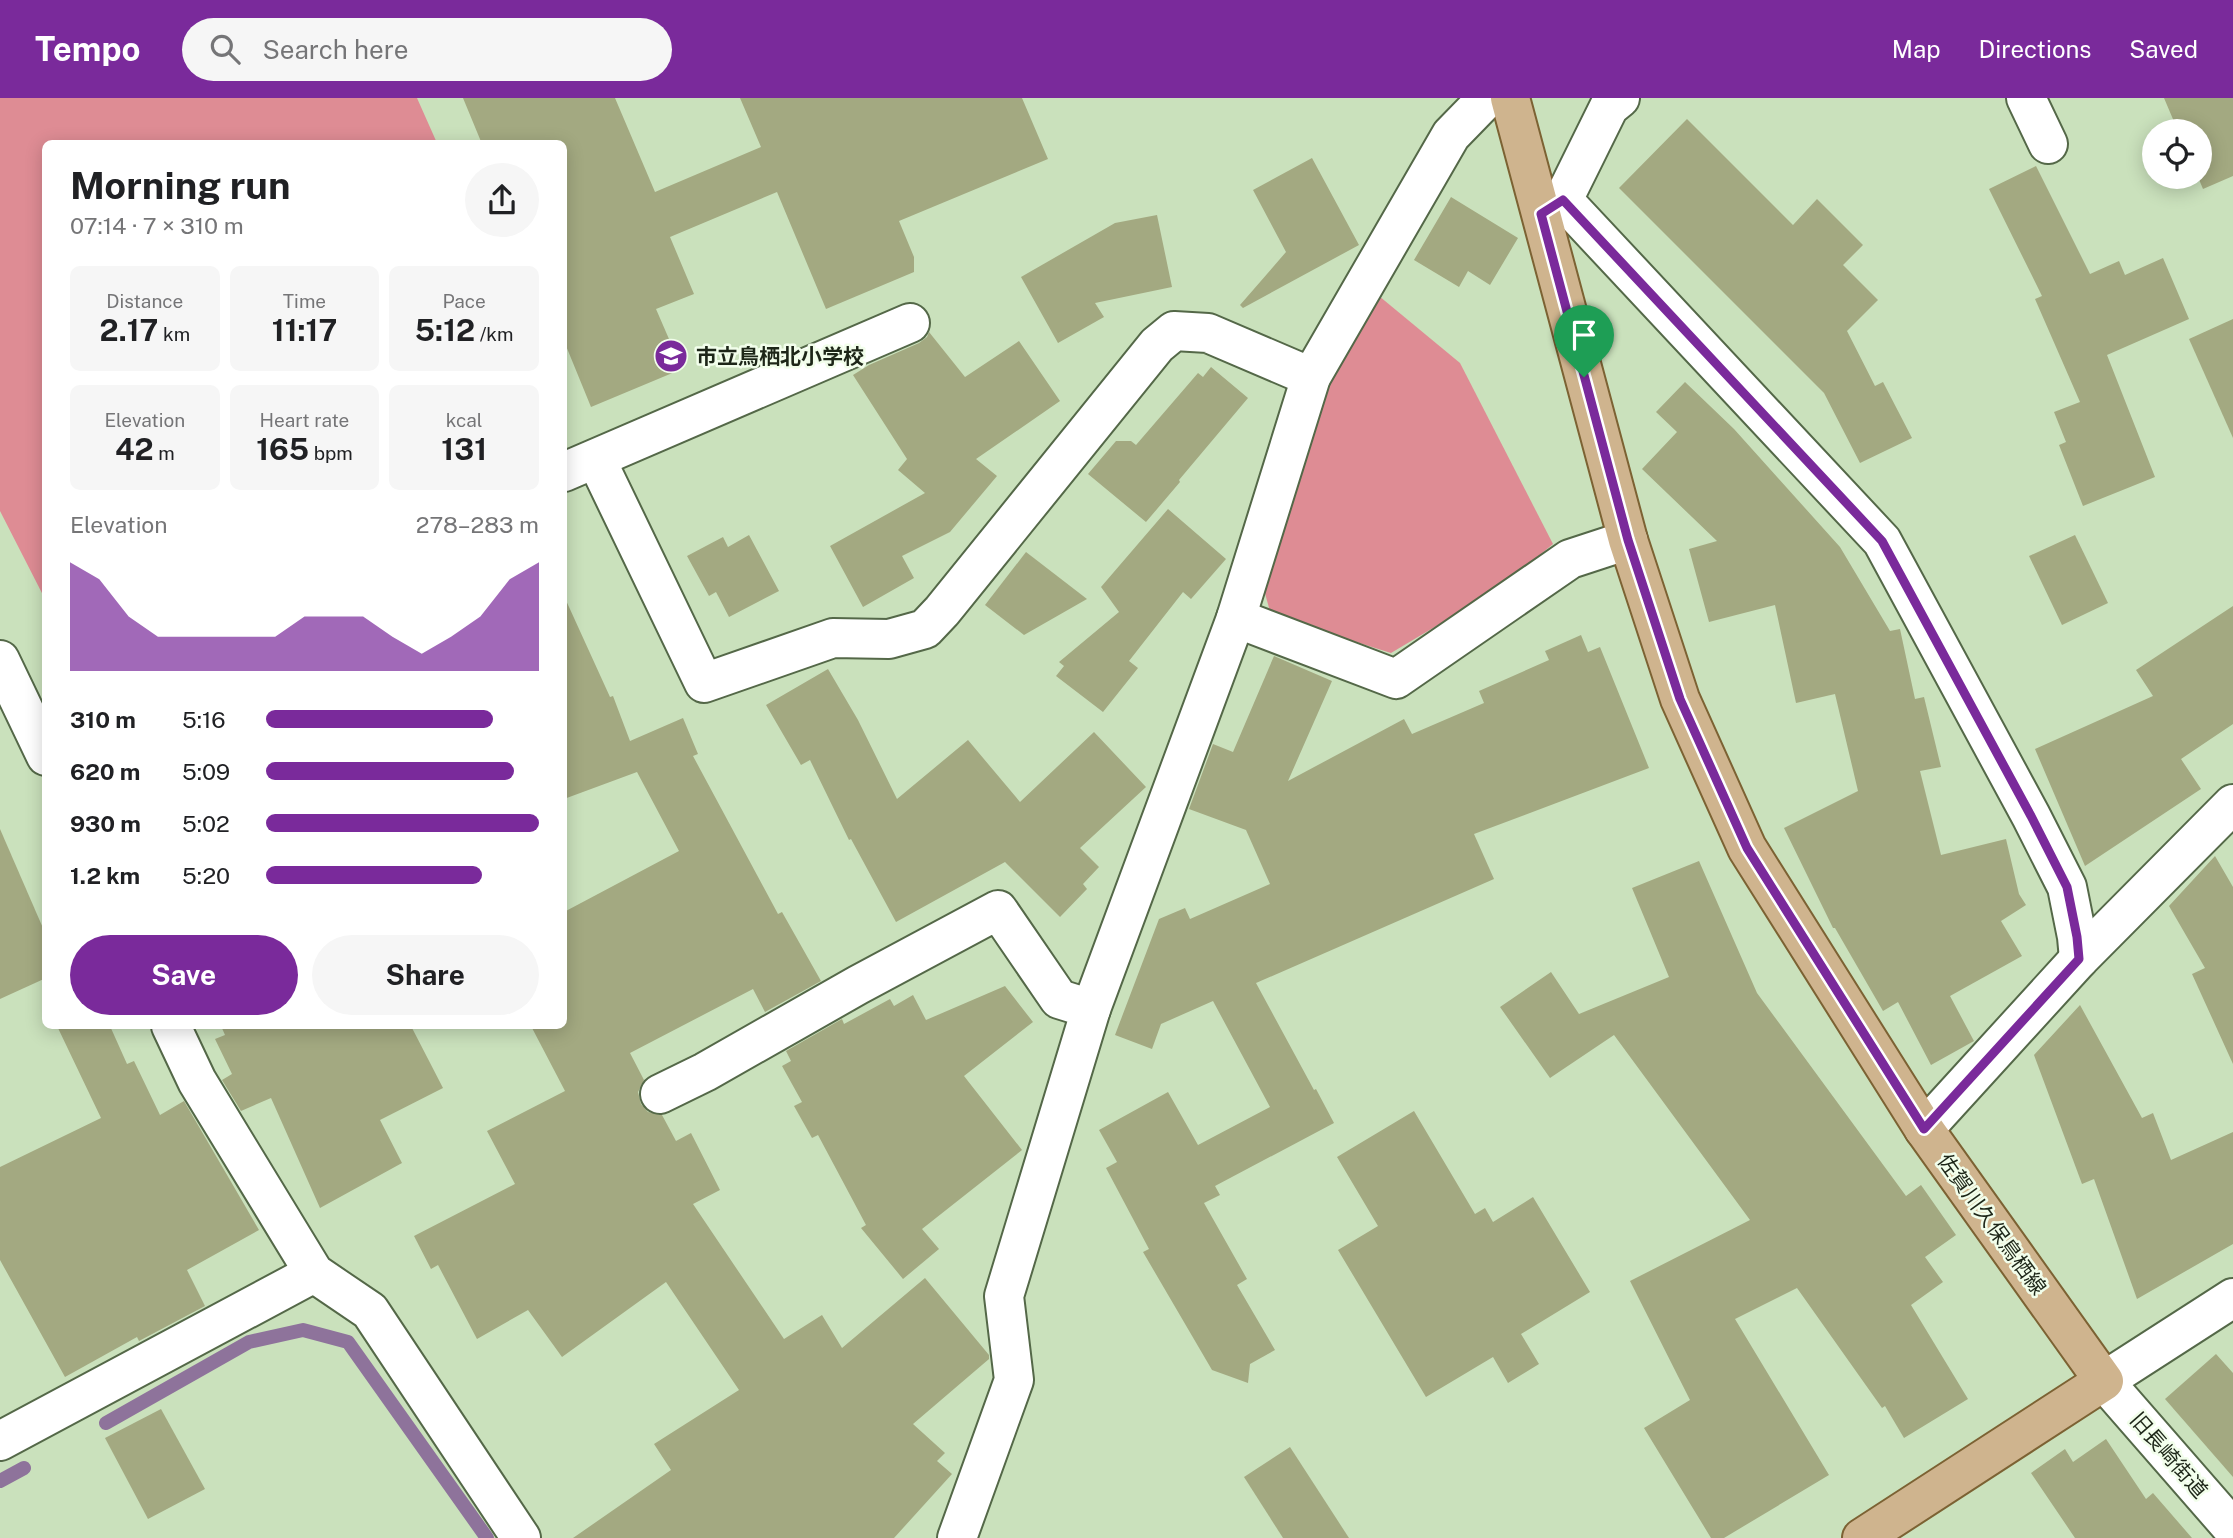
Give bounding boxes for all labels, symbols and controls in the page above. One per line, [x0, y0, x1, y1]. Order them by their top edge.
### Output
search box [182, 18, 672, 81]
text: Tempo [35, 30, 140, 68]
icon: search [206, 30, 244, 68]
text: Search here [262, 34, 408, 65]
text: Map [1892, 35, 1941, 63]
text: Directions [1979, 35, 2091, 63]
text: Saved [2129, 35, 2198, 63]
map controls [2142, 119, 2212, 189]
button: locate [2142, 119, 2212, 189]
text: Morning run [70, 163, 291, 208]
button: share [465, 163, 539, 237]
text: 07:14 · 7 × 310 m [70, 212, 244, 239]
text: Distance [106, 290, 183, 312]
text: Time [283, 290, 326, 312]
text: Pace [442, 290, 486, 312]
pin [1554, 305, 1614, 377]
text: 2.17 [100, 312, 158, 348]
text: 11:17 [272, 312, 337, 348]
text: 5:12 [415, 312, 475, 348]
icon: arrive [1565, 316, 1603, 354]
text: km [158, 323, 190, 345]
text: /km [475, 323, 513, 345]
school or university icon: 市立鳥栖北小学校 [652, 337, 690, 375]
place label: 市立鳥栖北小学校 [696, 344, 864, 369]
text: Elevation [105, 409, 185, 431]
text: Heart rate [260, 409, 349, 431]
text: kcal [446, 409, 483, 431]
text: 42 [115, 431, 154, 467]
text: 165 [256, 431, 309, 467]
text: 131 [441, 431, 487, 467]
text: m [154, 442, 175, 464]
text: bpm [309, 442, 353, 464]
text: Elevation [70, 511, 168, 538]
text: 278–283 m [416, 511, 539, 538]
text: 310 m [70, 706, 136, 733]
text: 5:16 [182, 706, 226, 733]
text: 620 m [70, 758, 140, 785]
text: 5:09 [182, 758, 230, 785]
text: 930 m [70, 810, 141, 837]
text: 5:02 [182, 810, 230, 837]
text: 1.2 km [70, 862, 140, 889]
text: 5:20 [182, 862, 230, 889]
button: Save [70, 935, 298, 1015]
button: Share [312, 935, 539, 1015]
street label: 佐賀川久保鳥栖線 [1933, 1149, 2051, 1299]
street label: 旧長崎街道 [2125, 1407, 2213, 1503]

